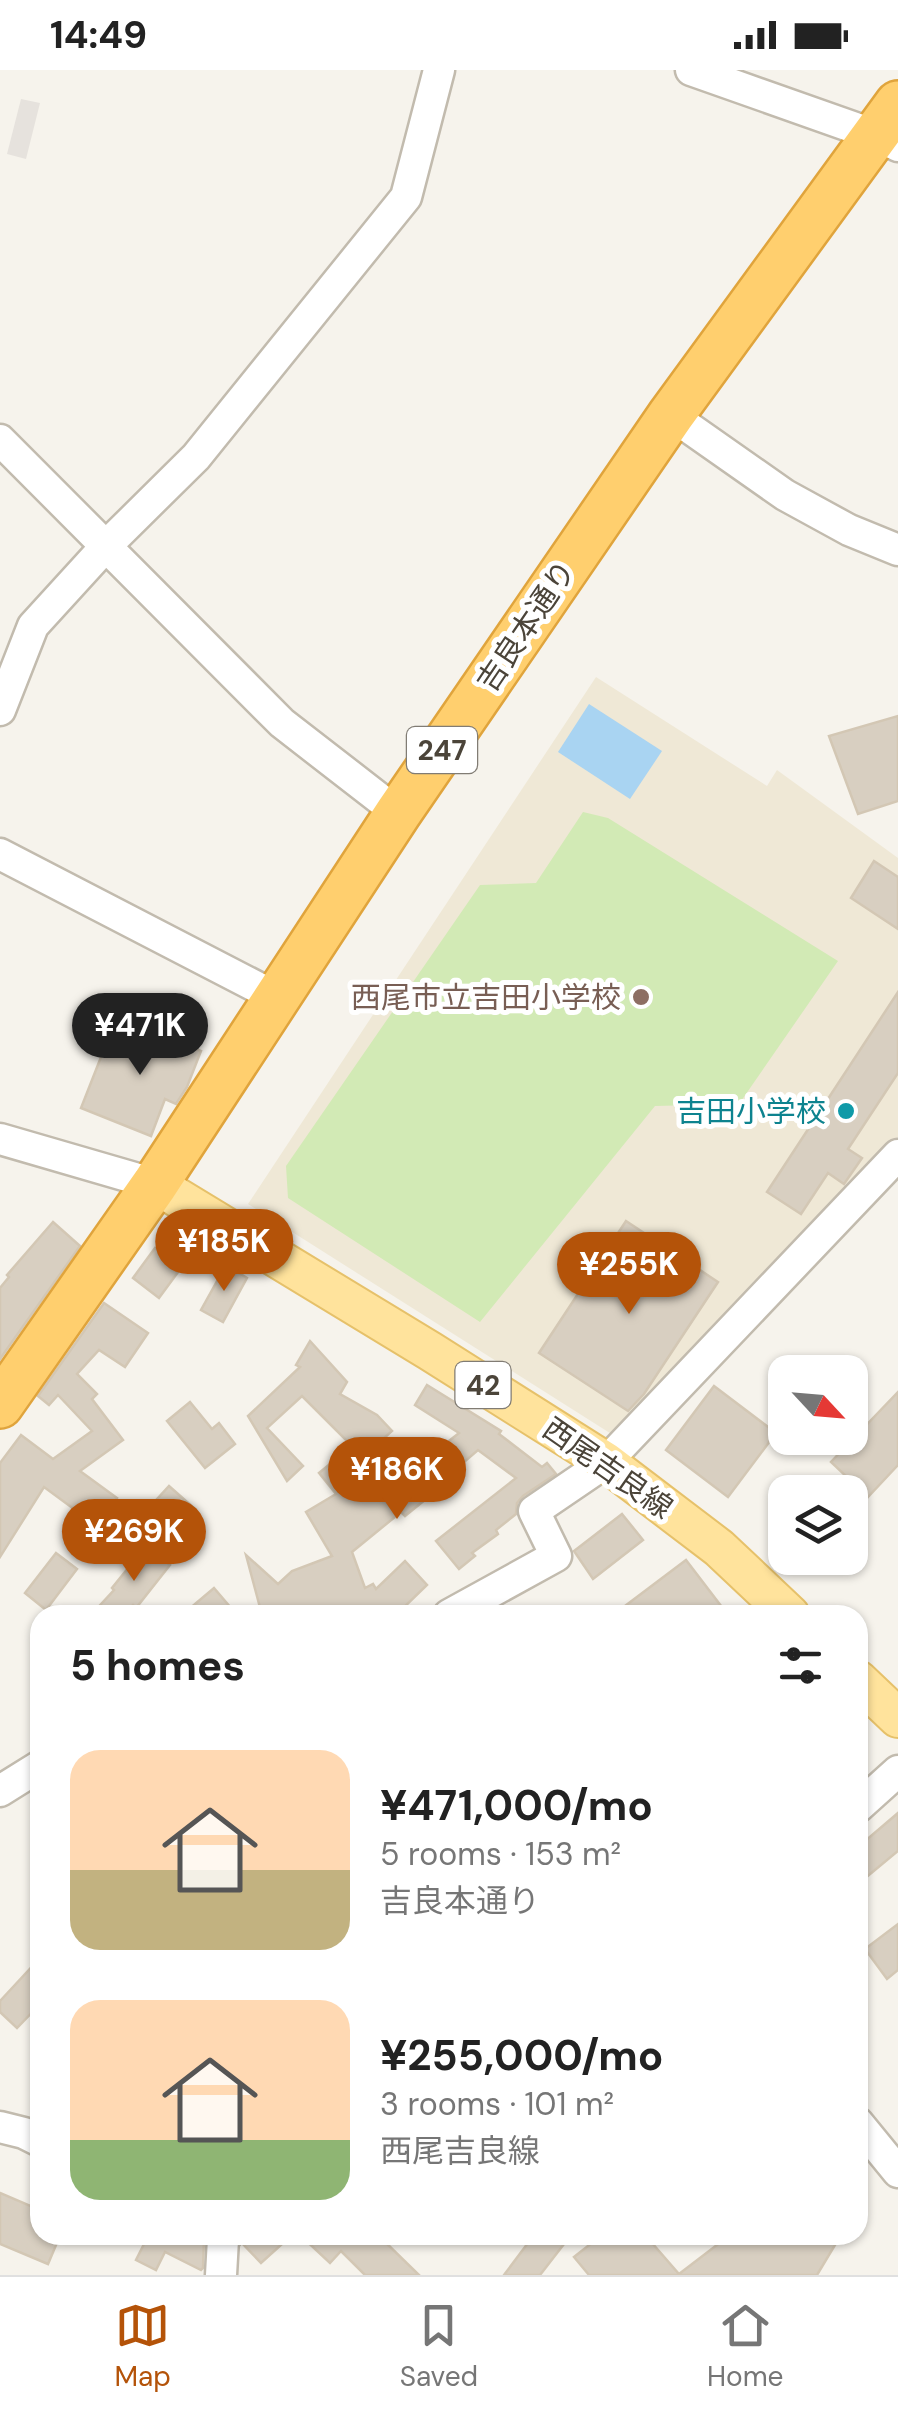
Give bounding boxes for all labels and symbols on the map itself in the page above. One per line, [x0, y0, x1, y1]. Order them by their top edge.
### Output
street label: 吉良本通り [468, 553, 584, 699]
road number: 247 [407, 727, 477, 773]
place label: 西尾市立吉田小学校 [351, 978, 621, 1017]
marker: 西尾市立吉田小学校 [630, 986, 652, 1008]
pin: ¥471K [70, 993, 210, 1078]
place label: 吉田小学校 [676, 1092, 826, 1131]
marker: 吉田小学校 [835, 1100, 857, 1122]
pin: ¥185K [154, 1209, 294, 1294]
pin: ¥255K [559, 1232, 699, 1317]
north arrow [768, 1355, 868, 1455]
road number: 42 [456, 1362, 510, 1408]
street label: 西尾吉良線 [535, 1409, 681, 1527]
pin: ¥186K [327, 1437, 467, 1522]
pin: ¥269K [64, 1499, 204, 1584]

